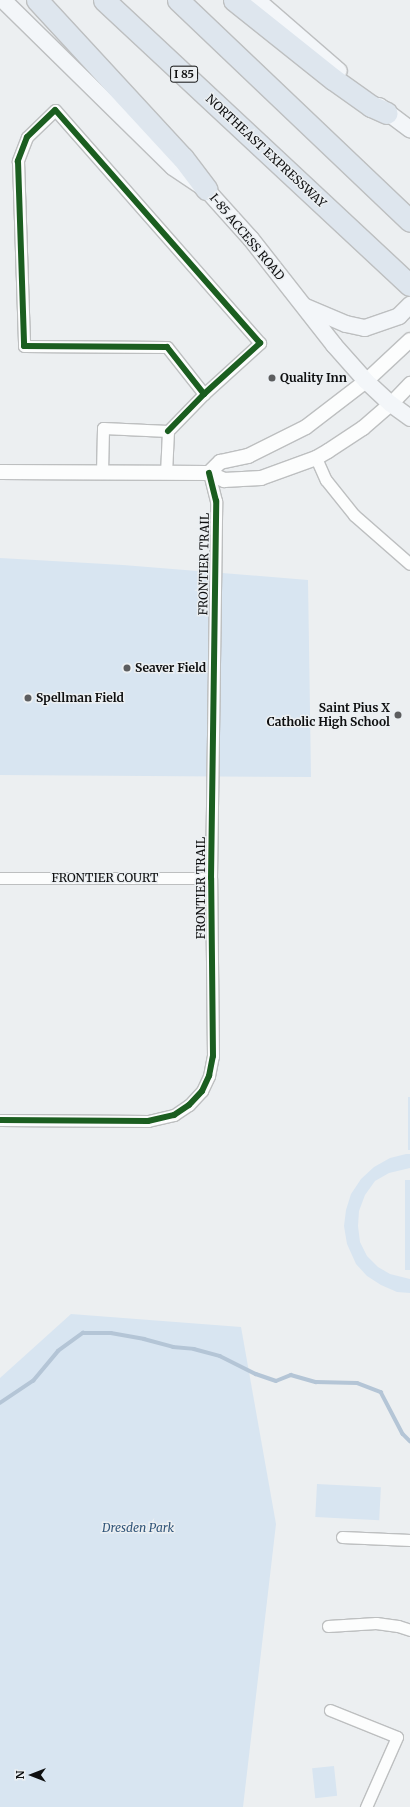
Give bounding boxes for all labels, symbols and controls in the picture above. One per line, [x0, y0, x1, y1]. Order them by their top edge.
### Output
road number: I 85 [170, 65, 198, 83]
street label: NORTHEAST EXPRESSWAY [203, 92, 329, 210]
street label: I-85 ACCESS ROAD [207, 191, 287, 283]
place label: Quality Inn [280, 371, 347, 385]
marker: Quality Inn [267, 373, 277, 383]
street label: FRONTIER TRAIL [196, 513, 212, 615]
place label: Seaver Field [135, 661, 206, 675]
marker: Seaver Field [122, 663, 132, 673]
place label: Spellman Field [36, 691, 124, 705]
marker: Spellman Field [23, 693, 33, 703]
place label: Saint Pius X Catholic High School [267, 701, 390, 729]
marker: Saint Pius X Catholic High School [393, 710, 403, 720]
street label: FRONTIER TRAIL [194, 837, 208, 939]
street label: FRONTIER COURT [52, 871, 158, 885]
park label: Dresden Park [102, 1521, 174, 1535]
north arrow [12, 1755, 52, 1795]
text: N [13, 1771, 27, 1779]

